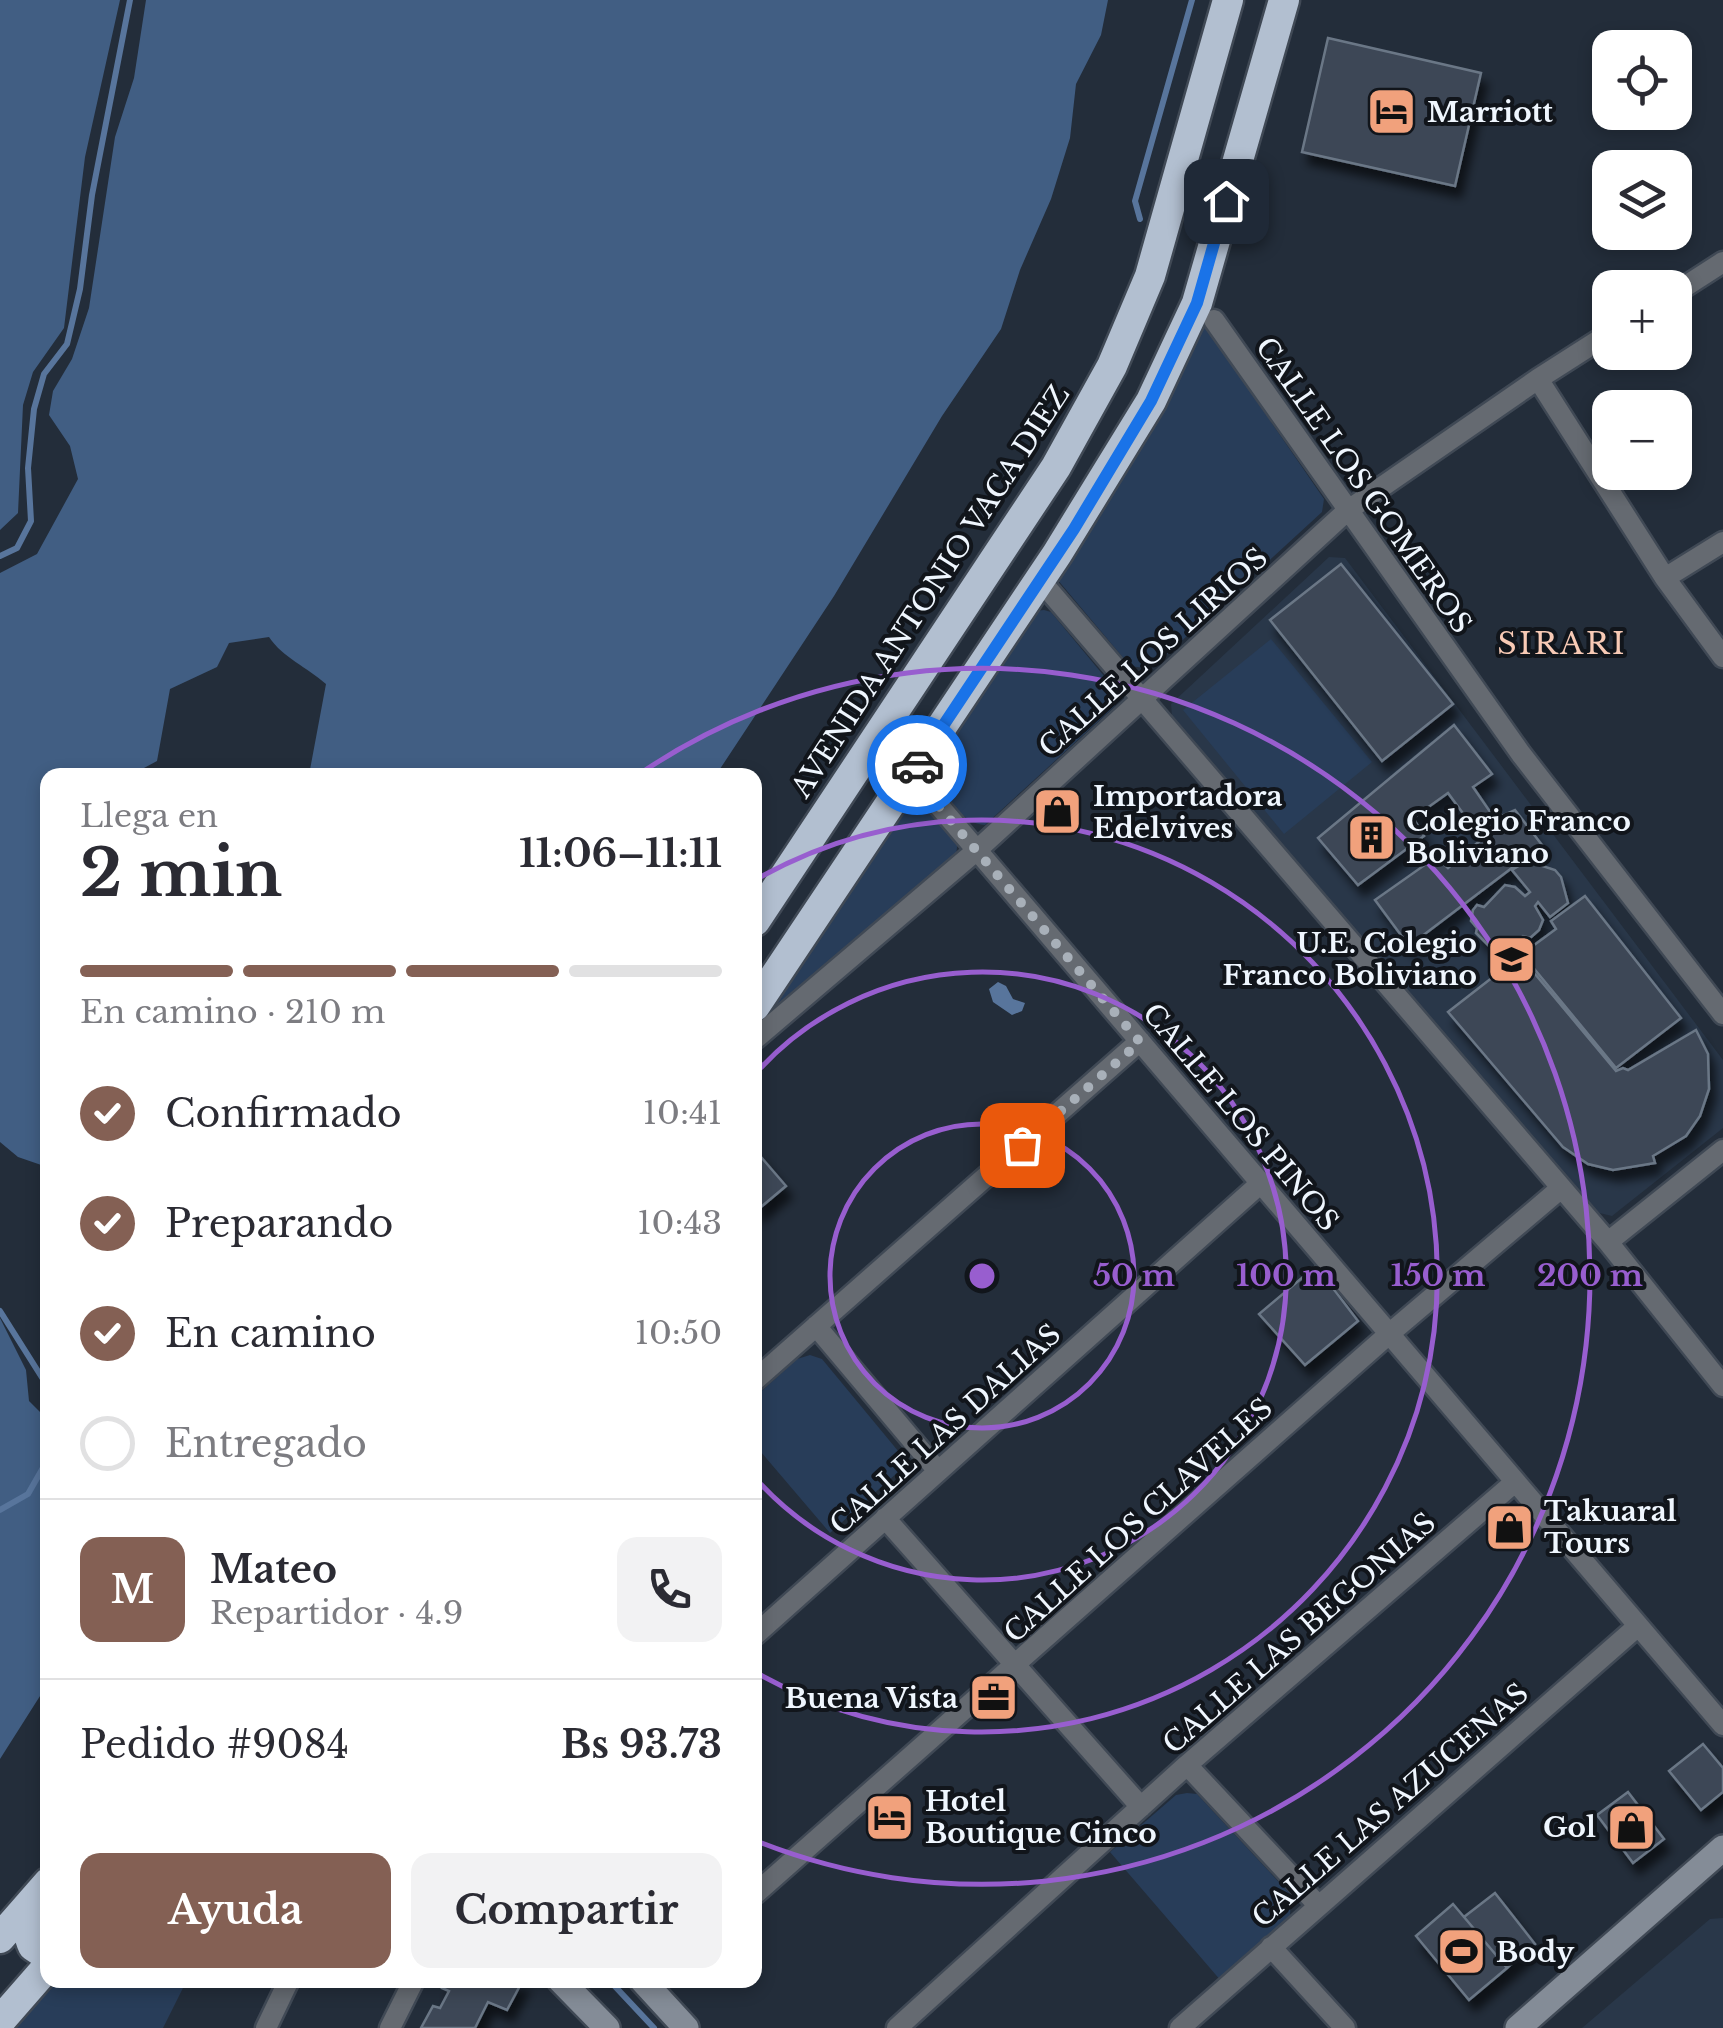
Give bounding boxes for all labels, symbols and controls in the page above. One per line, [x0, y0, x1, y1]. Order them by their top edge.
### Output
map controls [1592, 30, 1692, 490]
button: locate [1592, 30, 1692, 130]
hotel icon: Marriott [1366, 86, 1418, 138]
place label: Marriott [1427, 95, 1553, 130]
button: layers [1592, 150, 1692, 250]
pin [1184, 159, 1269, 244]
icon: home [1199, 174, 1254, 229]
button: + [1592, 270, 1692, 370]
street label: CALLE LOS GOMEROS [1248, 331, 1479, 640]
street label: AVENIDA ANTONIO VACA DIEZ [783, 378, 1077, 805]
button: − [1592, 390, 1692, 490]
street label: CALLE LOS LIRIOS [1032, 540, 1275, 764]
district label: SIRARI [1497, 625, 1627, 662]
courier [867, 715, 967, 815]
icon: car [890, 738, 945, 793]
place label: Importadora Edelvives [1093, 779, 1283, 846]
shop icon: Importadora Edelvives [1032, 786, 1084, 838]
text: Llega en [80, 796, 218, 836]
place label: Colegio Franco Boliviano [1406, 804, 1631, 871]
building icon: Colegio Franco Boliviano [1345, 811, 1397, 863]
text: 11:06–11:11 [519, 830, 722, 877]
text: 2 min [80, 833, 282, 914]
place label: U.E. Colegio Franco Boliviano [1223, 926, 1477, 993]
school or university icon: U.E. Colegio Franco Boliviano [1486, 933, 1538, 985]
text: En camino · 210 m [80, 992, 385, 1032]
street label: CALLE LOS PINOS [1135, 996, 1346, 1238]
icon: check [80, 1086, 135, 1141]
text: Confirmado [165, 1090, 402, 1137]
text: 10:41 [643, 1093, 722, 1133]
pin [980, 1103, 1065, 1188]
icon: bag [995, 1118, 1050, 1173]
icon: check [80, 1196, 135, 1251]
text: Preparando [165, 1200, 393, 1247]
text: 10:43 [637, 1203, 722, 1243]
text: 50 m [1093, 1257, 1175, 1294]
text: 100 m [1236, 1257, 1336, 1294]
text: 150 m [1391, 1257, 1485, 1294]
text: 200 m [1537, 1257, 1643, 1294]
centre of rings [964, 1258, 1000, 1294]
icon: check [80, 1306, 135, 1361]
text: En camino [165, 1310, 376, 1357]
text: 10:50 [635, 1313, 722, 1353]
street label: CALLE LAS DALIAS [823, 1317, 1068, 1542]
street label: CALLE LOS CLAVELES [997, 1391, 1280, 1650]
text: Entregado [165, 1420, 367, 1467]
place label: Takuaral Tours [1544, 1494, 1677, 1561]
shop icon: Takuaral Tours [1483, 1501, 1535, 1553]
street label: CALLE LAS BEGONIAS [1156, 1505, 1443, 1761]
button: phone [617, 1537, 722, 1642]
text: Mateo [210, 1546, 337, 1593]
text: M [111, 1566, 154, 1613]
text: Repartidor · 4.9 [210, 1593, 463, 1633]
office icon: Buena Vista [967, 1672, 1019, 1724]
street label: CALLE LAS AZUCENAS [1245, 1676, 1536, 1935]
place label: Buena Vista [785, 1681, 958, 1716]
text: Pedido #9084 [80, 1721, 349, 1768]
text: Bs 93.73 [561, 1721, 722, 1768]
place label: Hotel Boutique Cinco [925, 1784, 1157, 1851]
hotel icon: Hotel Boutique Cinco [864, 1791, 916, 1843]
shop icon: Gol [1605, 1801, 1657, 1853]
place label: Gol [1543, 1810, 1596, 1845]
button: Ayuda [80, 1853, 391, 1968]
button: Compartir [411, 1853, 722, 1968]
sports icon: Body [1435, 1926, 1487, 1978]
place label: Body [1496, 1935, 1575, 1970]

